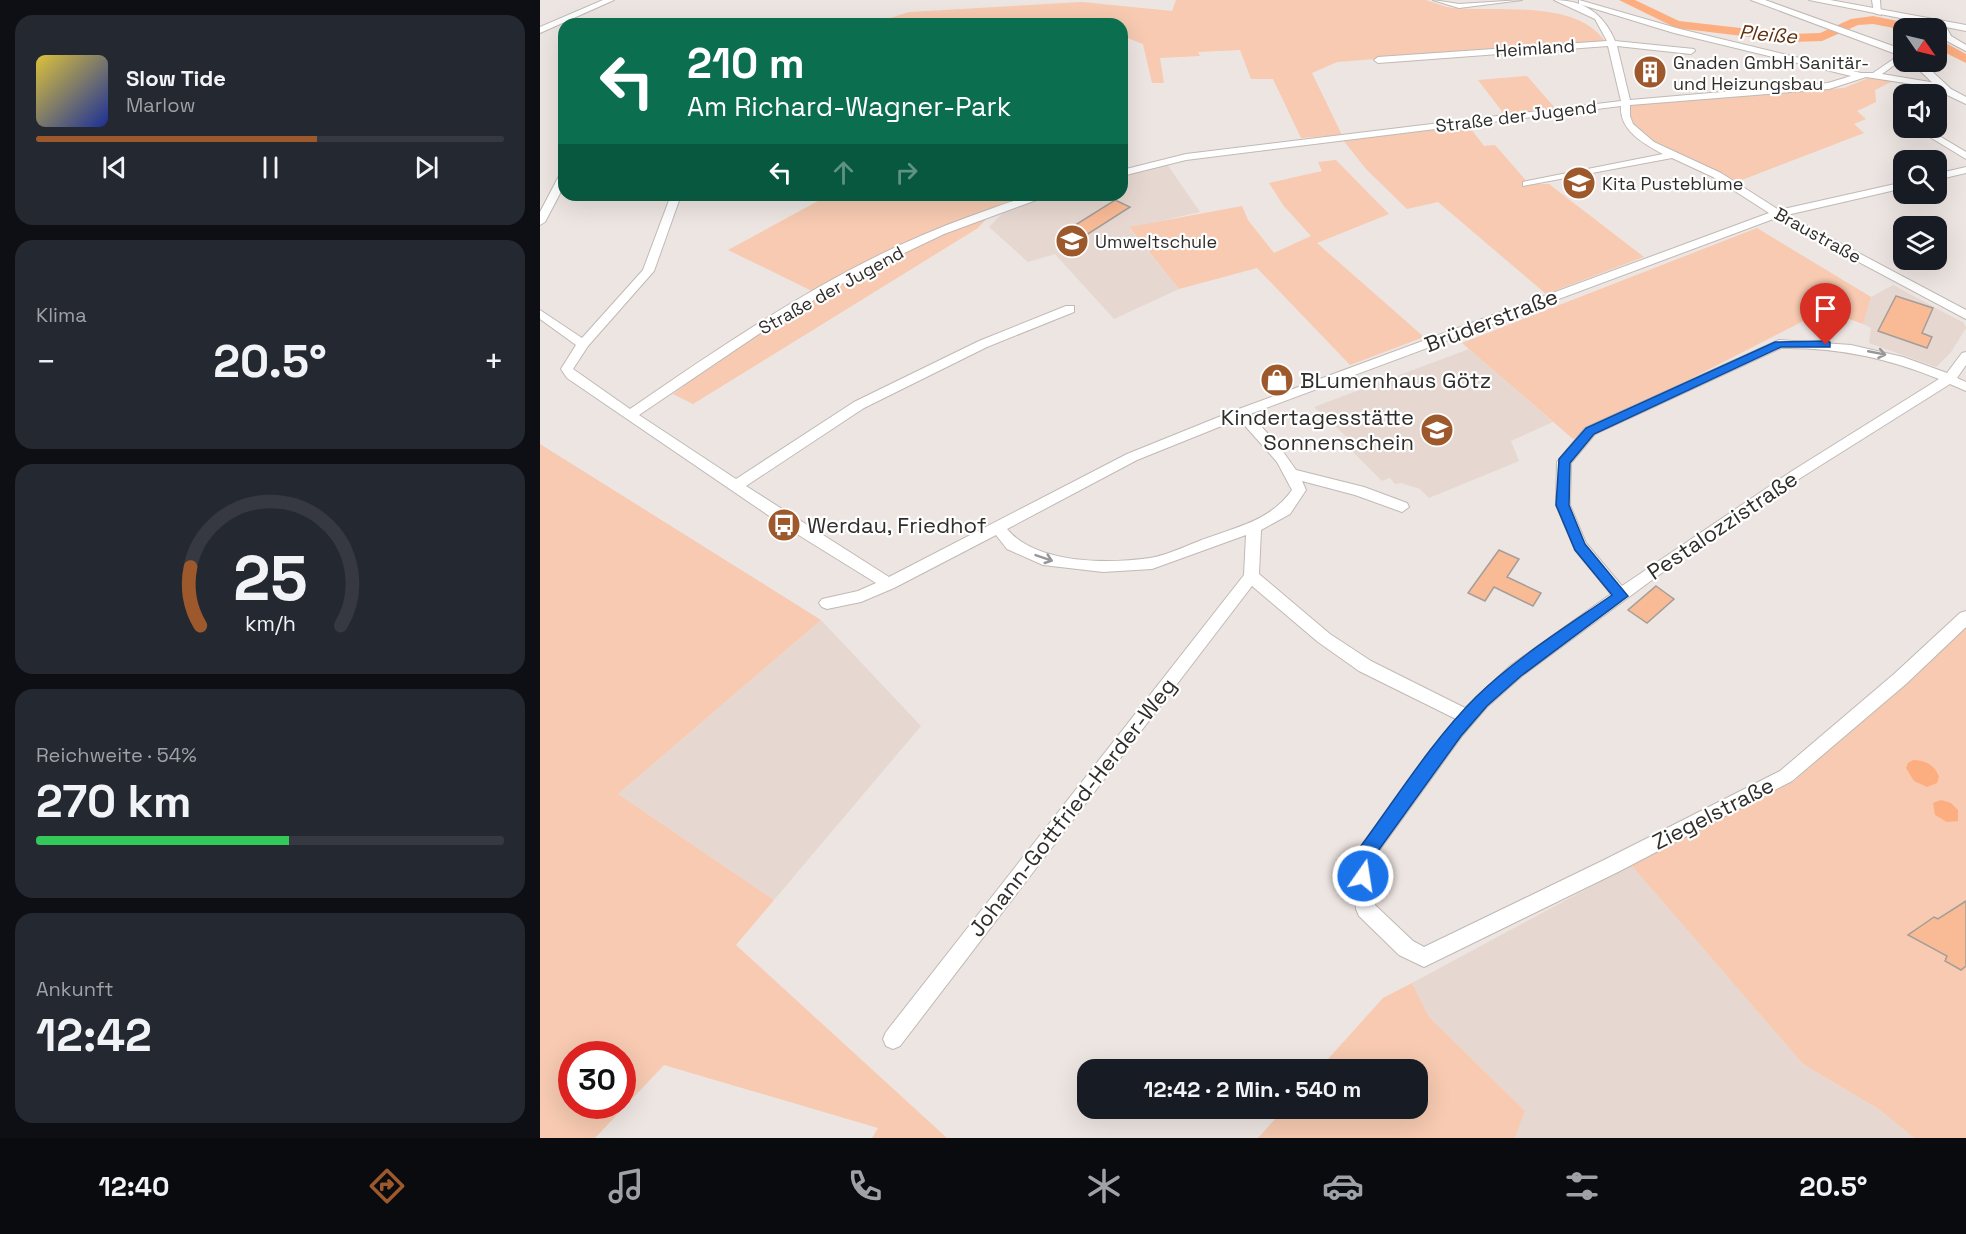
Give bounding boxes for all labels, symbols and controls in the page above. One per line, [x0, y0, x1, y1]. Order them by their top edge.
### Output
north arrow [1893, 18, 1947, 72]
map controls [1893, 18, 1947, 270]
water label: Pleiße [1738, 19, 1799, 50]
street label: Heimland [1494, 34, 1576, 62]
text: 210 m [687, 37, 805, 90]
icon: left [588, 42, 666, 120]
place label: Gnaden GmbH Sanitär- und Heizungsbau [1673, 51, 1869, 95]
building icon: Gnaden GmbH Sanitär- und Heizungsbau [1632, 54, 1668, 90]
text: Slow Tide [126, 64, 226, 92]
button: sound [1893, 84, 1947, 138]
text: Am Richard-Wagner-Park [687, 89, 1011, 124]
text: Marlow [126, 92, 195, 118]
street label: Straße der Jugend [1434, 95, 1598, 137]
button: search [1893, 150, 1947, 204]
icon: previous [98, 151, 131, 184]
icon: pause [254, 151, 287, 184]
icon: next [410, 151, 443, 184]
icon: left [764, 156, 797, 189]
icon: ahead [827, 156, 860, 189]
icon: right [890, 156, 923, 189]
school or university icon: Kita Pusteblume [1561, 165, 1597, 201]
place label: Kita Pusteblume [1602, 172, 1743, 195]
street label: Braustraße [1770, 202, 1866, 268]
button: layers [1893, 216, 1947, 270]
school or university icon: Umweltschule [1054, 223, 1090, 259]
place label: Umweltschule [1095, 230, 1217, 253]
street label: Straße der Jugend [754, 241, 908, 339]
street label: Brüderstraße [1420, 282, 1562, 358]
pin [1800, 283, 1851, 345]
icon: arrive [1809, 292, 1842, 325]
text: Klima [36, 302, 87, 328]
text: 20.5° [213, 333, 327, 390]
text: − [36, 341, 56, 383]
text: + [484, 341, 504, 383]
one-way arrow [1866, 348, 1886, 359]
shop icon: BLumenhaus Götz [1259, 362, 1295, 398]
place label: BLumenhaus Götz [1300, 366, 1491, 394]
place label: Kindertagesstätte Sonnenschein [1221, 403, 1414, 456]
school or university icon: Kindertagesstätte Sonnenschein [1419, 412, 1455, 448]
street label: Pestalozzistraße [1641, 464, 1803, 586]
bus stop icon: Werdau, Friedhof [766, 507, 802, 543]
place label: Werdau, Friedhof [807, 511, 987, 539]
text: 25 [233, 539, 307, 618]
one-way arrow [1034, 553, 1053, 564]
text: km/h [244, 610, 296, 637]
street label: Johann-Gottfried-Herder-Weg [962, 672, 1182, 942]
text: Reichweite · 54% [36, 742, 197, 768]
street label: Ziegelstraße [1648, 770, 1778, 856]
text: 270 km [36, 773, 191, 830]
position arrow [1331, 844, 1395, 908]
text: Ankunft [36, 976, 114, 1002]
text: 12:42 [36, 1007, 152, 1064]
speed limit sign: 30 [558, 1041, 636, 1119]
text: 12:42 · 2 Min. · 540 m [1144, 1075, 1361, 1103]
icon: directions [366, 1165, 408, 1207]
icon: music [605, 1165, 647, 1207]
icon: phone [844, 1165, 886, 1207]
icon: climate [1083, 1165, 1125, 1207]
icon: car [1322, 1165, 1364, 1207]
icon: filters [1561, 1165, 1603, 1207]
text: 12:40 [98, 1169, 169, 1204]
text: 20.5° [1799, 1169, 1868, 1204]

